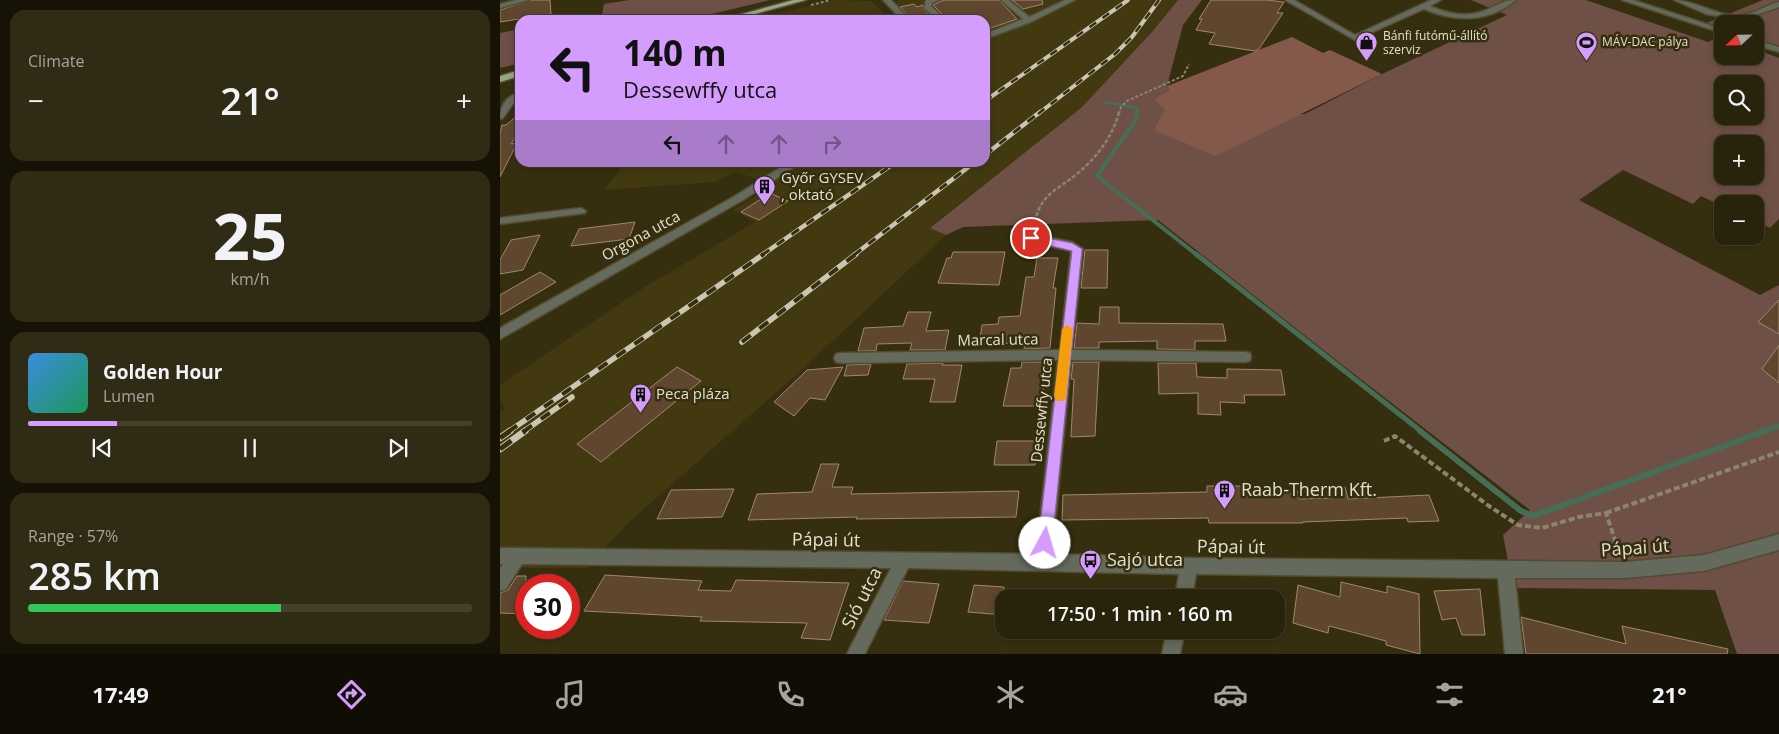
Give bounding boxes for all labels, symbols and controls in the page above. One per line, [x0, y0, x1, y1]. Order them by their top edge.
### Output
north arrow [1714, 15, 1764, 65]
map controls [1714, 15, 1764, 245]
place label: Bánfi futómű-állító szerviz [1383, 27, 1487, 58]
text: 140 m [623, 29, 727, 76]
sports icon: MÁV-DAC pálya [1574, 30, 1598, 61]
shop icon: Bánfi futómű-állító szerviz [1355, 31, 1379, 62]
place label: MÁV-DAC pálya [1602, 33, 1688, 50]
icon: left [540, 35, 605, 100]
text: Climate [28, 50, 85, 72]
text: 21° [220, 74, 280, 126]
text: Dessewffy utca [623, 74, 777, 104]
button: search [1714, 75, 1764, 125]
text: − [28, 81, 44, 119]
text: + [456, 81, 472, 119]
icon: left [659, 130, 687, 158]
icon: ahead [712, 130, 740, 158]
icon: ahead [765, 130, 793, 158]
icon: right [818, 130, 846, 158]
button: + [1714, 135, 1764, 185]
place label: Győr GYSEV , oktató [781, 167, 863, 204]
building icon: Győr GYSEV , oktató [753, 175, 777, 206]
text: 25 [213, 191, 287, 279]
button: − [1714, 195, 1764, 245]
street label: Orgona utca [598, 205, 683, 265]
pin [1010, 217, 1052, 259]
icon: arrive [1017, 224, 1045, 252]
text: km/h [231, 268, 269, 290]
street label: Marcal utca [957, 328, 1039, 350]
street label: Dessewffy utca [1026, 357, 1056, 463]
text: Golden Hour [103, 359, 222, 385]
building icon: Peca pláza [628, 382, 652, 413]
place label: Peca pláza [656, 383, 730, 403]
text: Lumen [103, 385, 155, 407]
icon: previous [88, 434, 116, 462]
icon: pause [236, 434, 264, 462]
icon: next [384, 434, 412, 462]
place label: Raab-Therm Kft. [1241, 477, 1377, 501]
building icon: Raab-Therm Kft. [1213, 478, 1237, 509]
position arrow [1018, 516, 1070, 568]
text: Range · 57% [28, 525, 118, 547]
street label: Pápai út [792, 526, 860, 552]
street label: Pápai út [1197, 533, 1265, 559]
street label: Pápai út [1600, 533, 1670, 561]
place label: Sajó utca [1107, 547, 1183, 571]
bus stop icon: Sajó utca [1079, 548, 1103, 579]
text: 285 km [28, 549, 161, 601]
street label: Sió utca [835, 563, 887, 632]
speed limit sign: 30 [515, 574, 580, 639]
text: 17:50 · 1 min · 160 m [1047, 601, 1233, 627]
icon: directions [334, 677, 369, 712]
icon: music [553, 677, 588, 712]
icon: phone [773, 677, 808, 712]
icon: climate [993, 677, 1028, 712]
icon: car [1213, 677, 1248, 712]
icon: filters [1432, 677, 1467, 712]
text: 17:49 [92, 679, 149, 709]
text: 21° [1652, 679, 1687, 709]

